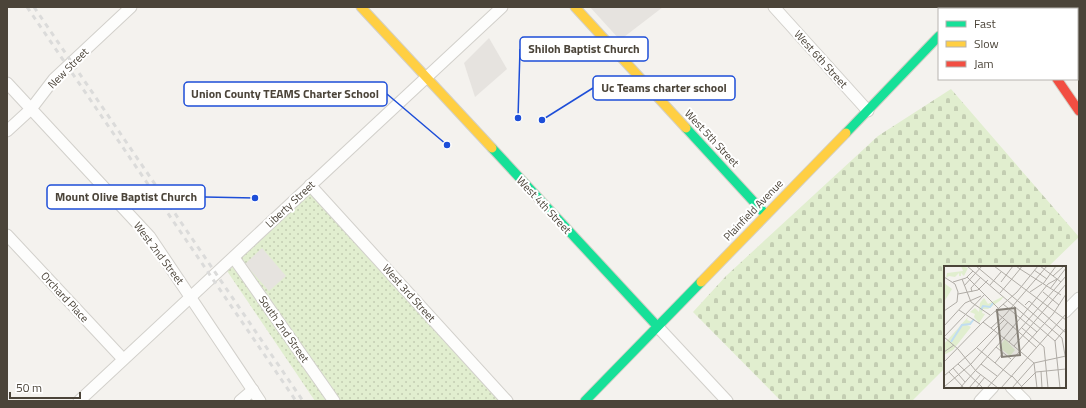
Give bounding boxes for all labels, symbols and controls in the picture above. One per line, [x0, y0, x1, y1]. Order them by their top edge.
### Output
legend [938, 8, 1078, 80]
text: Fast [974, 14, 997, 33]
street label: West 6th Street [791, 26, 852, 92]
text: Slow [974, 34, 999, 53]
callout: Shiloh Baptist Church [520, 37, 648, 61]
text: Shiloh Baptist Church [528, 39, 640, 58]
street label: New Street [44, 44, 92, 92]
text: Jam [974, 54, 994, 73]
callout: Uc Teams charter school [593, 76, 735, 100]
text: Uc Teams charter school [601, 78, 727, 97]
callout: Union County TEAMS Charter School [184, 82, 387, 106]
text: Union County TEAMS Charter School [191, 84, 379, 103]
street label: West 5th Street [681, 106, 743, 170]
street label: West 4th Street [513, 173, 575, 237]
street label: Plainfield Avenue [720, 175, 787, 244]
street label: Liberty Street [262, 177, 319, 231]
callout: Mount Olive Baptist Church [47, 185, 205, 209]
text: Mount Olive Baptist Church [55, 187, 197, 206]
street label: West 2nd Street [130, 218, 188, 288]
street label: West 3rd Street [379, 261, 439, 326]
inset map [944, 266, 1066, 388]
street label: Orchard Place [37, 268, 93, 326]
street label: South 2nd Street [255, 292, 313, 366]
scale bar [10, 374, 80, 400]
text: 50 m [16, 378, 42, 397]

